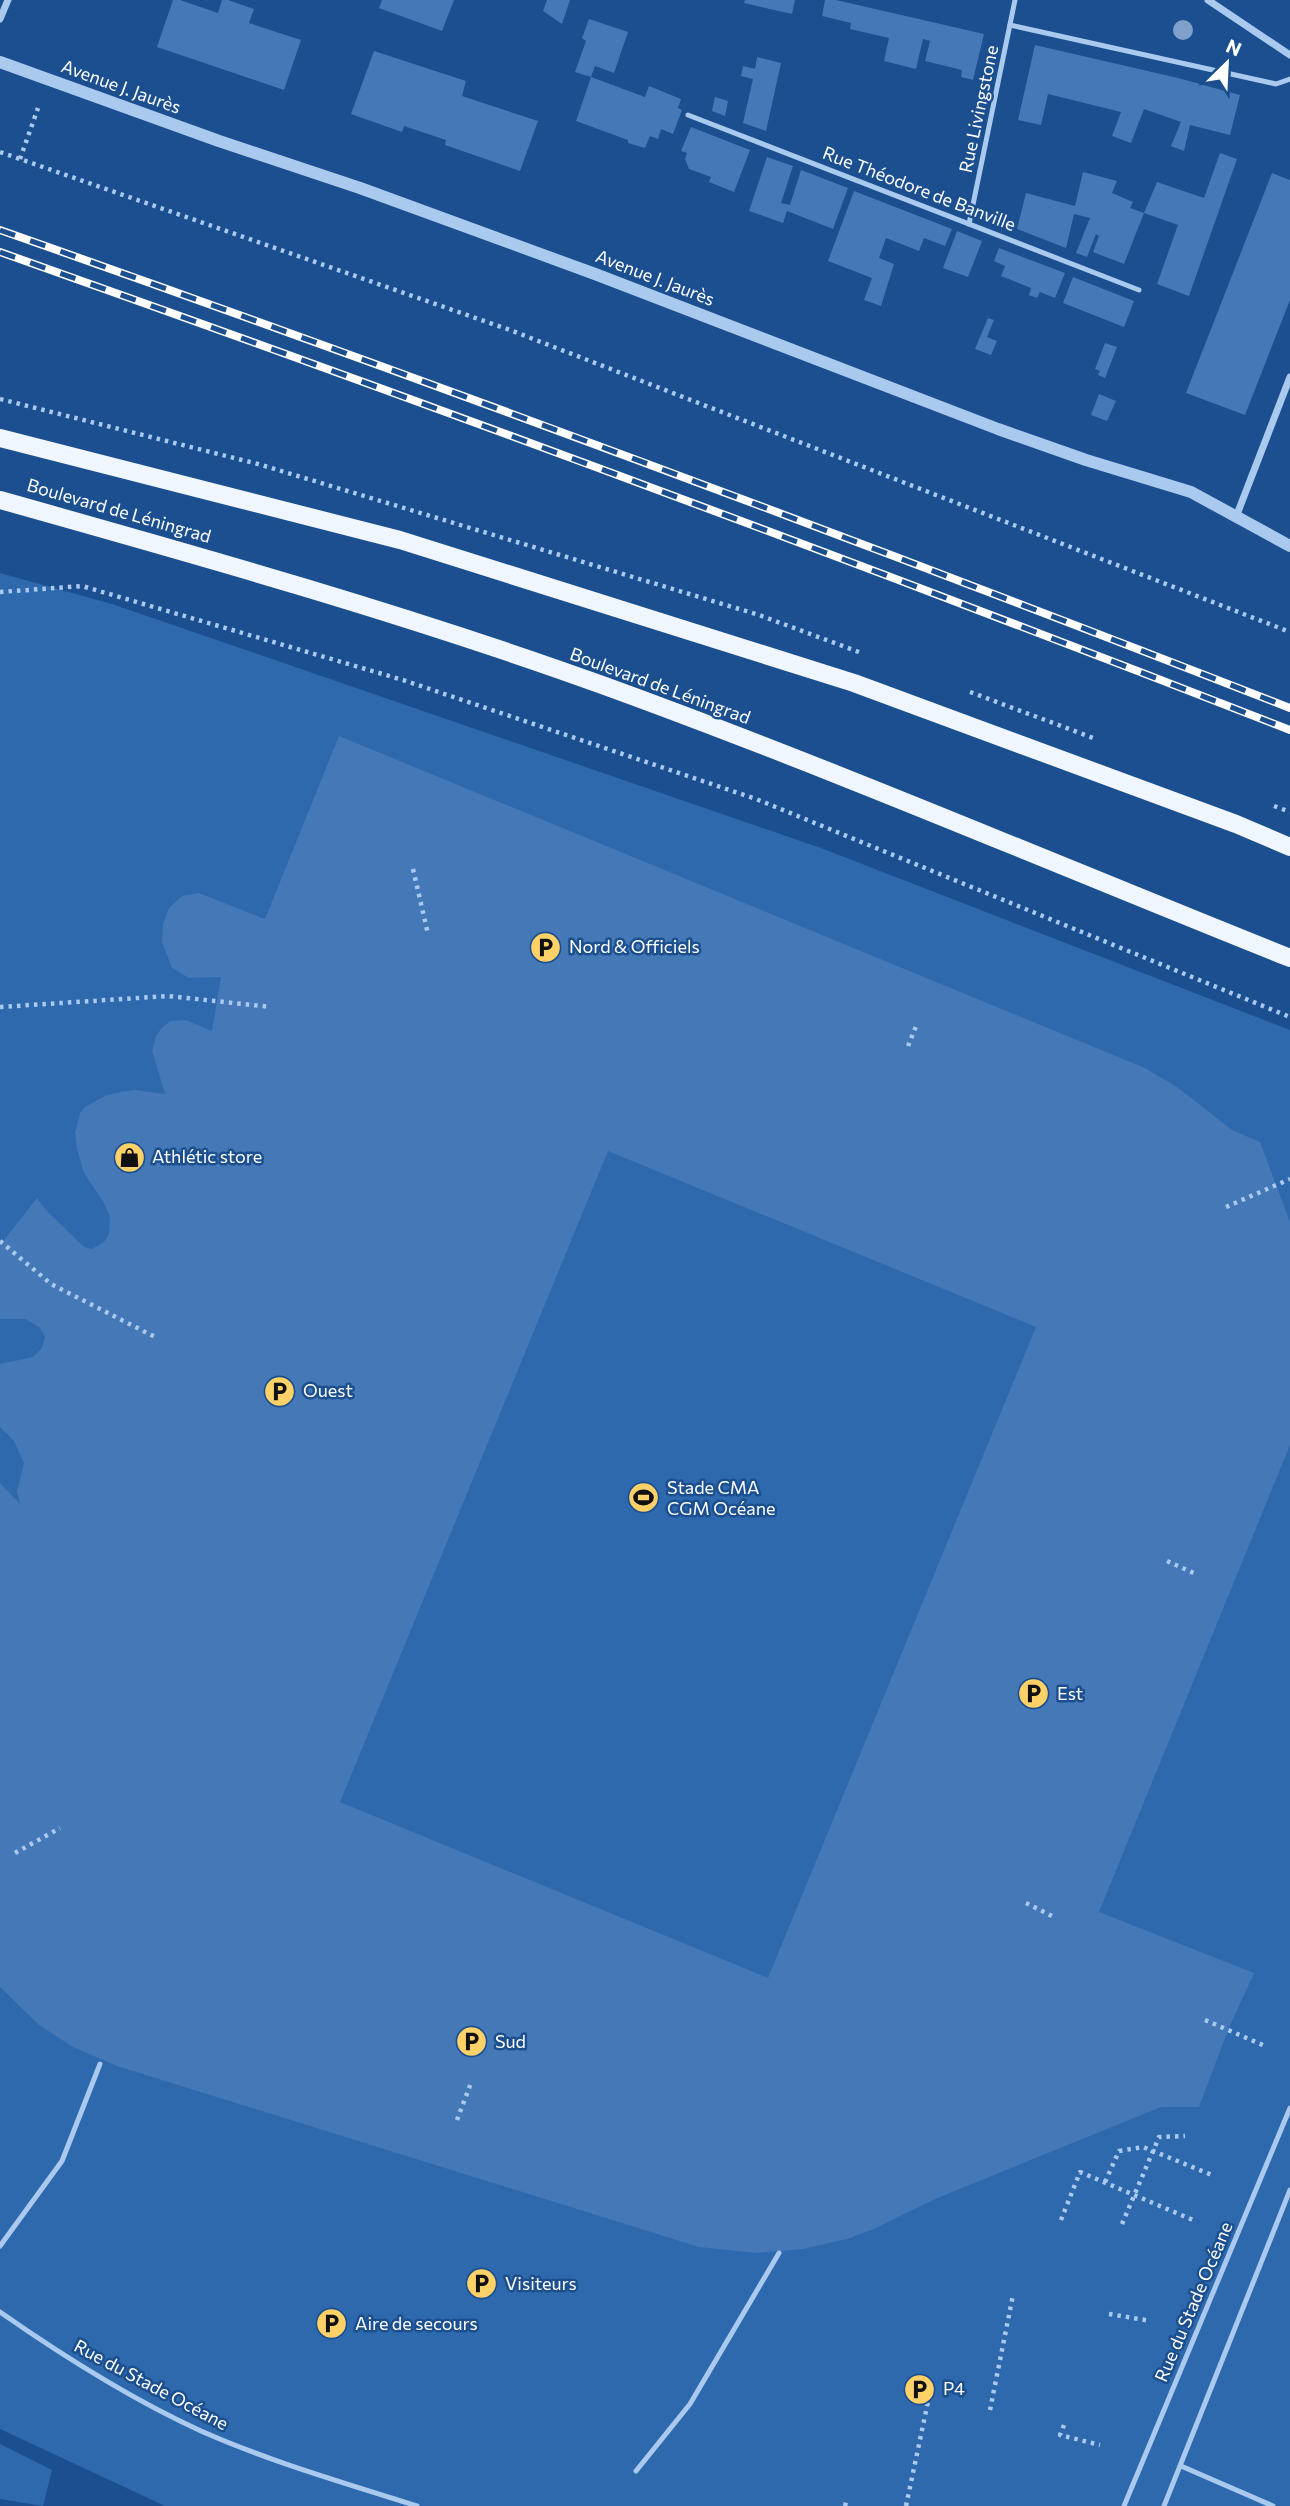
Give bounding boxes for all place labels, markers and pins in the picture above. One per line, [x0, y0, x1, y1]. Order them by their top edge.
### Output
parking icon: Nord & Officiels [529, 930, 563, 964]
place label: Nord & Officiels [569, 935, 700, 957]
shop icon: Athlétic store [112, 1140, 146, 1174]
place label: Athlétic store [152, 1145, 262, 1167]
parking icon: Ouest [263, 1374, 297, 1408]
place label: Ouest [303, 1379, 353, 1401]
place label: Stade CMA CGM Océane [667, 1476, 776, 1519]
sports icon: Stade CMA CGM Océane [627, 1481, 661, 1515]
parking icon: Est [1017, 1677, 1051, 1711]
place label: Est [1057, 1682, 1083, 1704]
parking icon: Sud [455, 2025, 489, 2059]
place label: Sud [495, 2030, 526, 2052]
parking icon: Visiteurs [465, 2267, 499, 2301]
place label: Visiteurs [505, 2272, 577, 2294]
parking icon: Aire de secours [315, 2307, 349, 2341]
place label: Aire de secours [355, 2312, 478, 2334]
parking icon: P4 [903, 2372, 937, 2406]
place label: P4 [943, 2377, 965, 2399]

